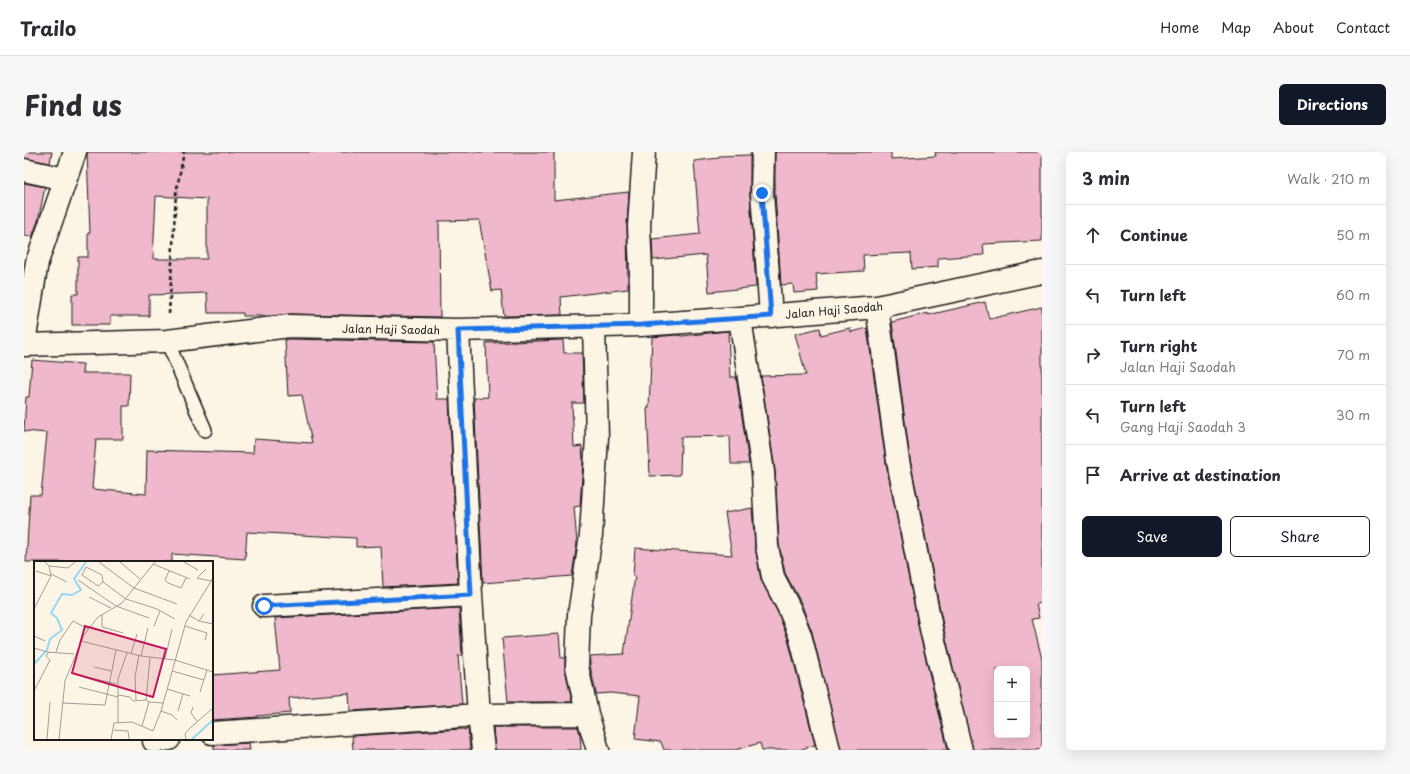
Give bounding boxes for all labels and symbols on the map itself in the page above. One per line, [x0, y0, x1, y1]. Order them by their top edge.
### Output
route end [753, 184, 771, 202]
street label: Jalan Haji Saodah [784, 297, 884, 323]
street label: Jalan Haji Saodah [342, 320, 440, 338]
inset map [34, 561, 213, 740]
route start [255, 597, 273, 615]

